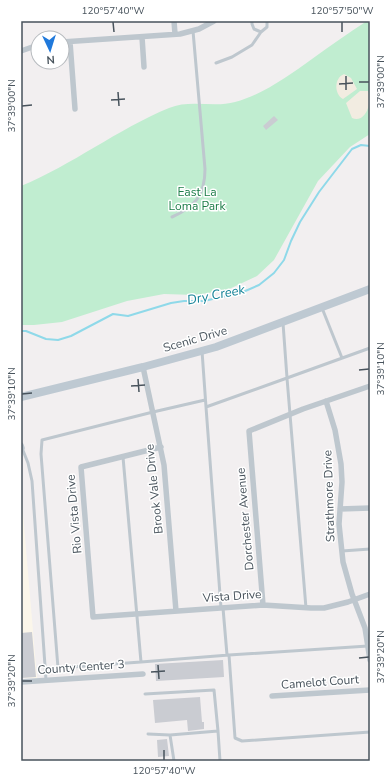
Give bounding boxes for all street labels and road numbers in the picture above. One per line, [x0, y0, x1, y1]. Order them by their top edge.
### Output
street label: Scenic Drive [161, 322, 229, 356]
street label: Brook Vale Drive [141, 443, 167, 535]
street label: Strathmore Drive [319, 450, 339, 542]
street label: Dorchester Avenue [233, 467, 257, 571]
street label: Rio Vista Drive [63, 474, 85, 554]
street label: Vista Drive [201, 586, 262, 606]
street label: County Center 3 [37, 656, 125, 678]
street label: Camelot Court [280, 671, 360, 693]

